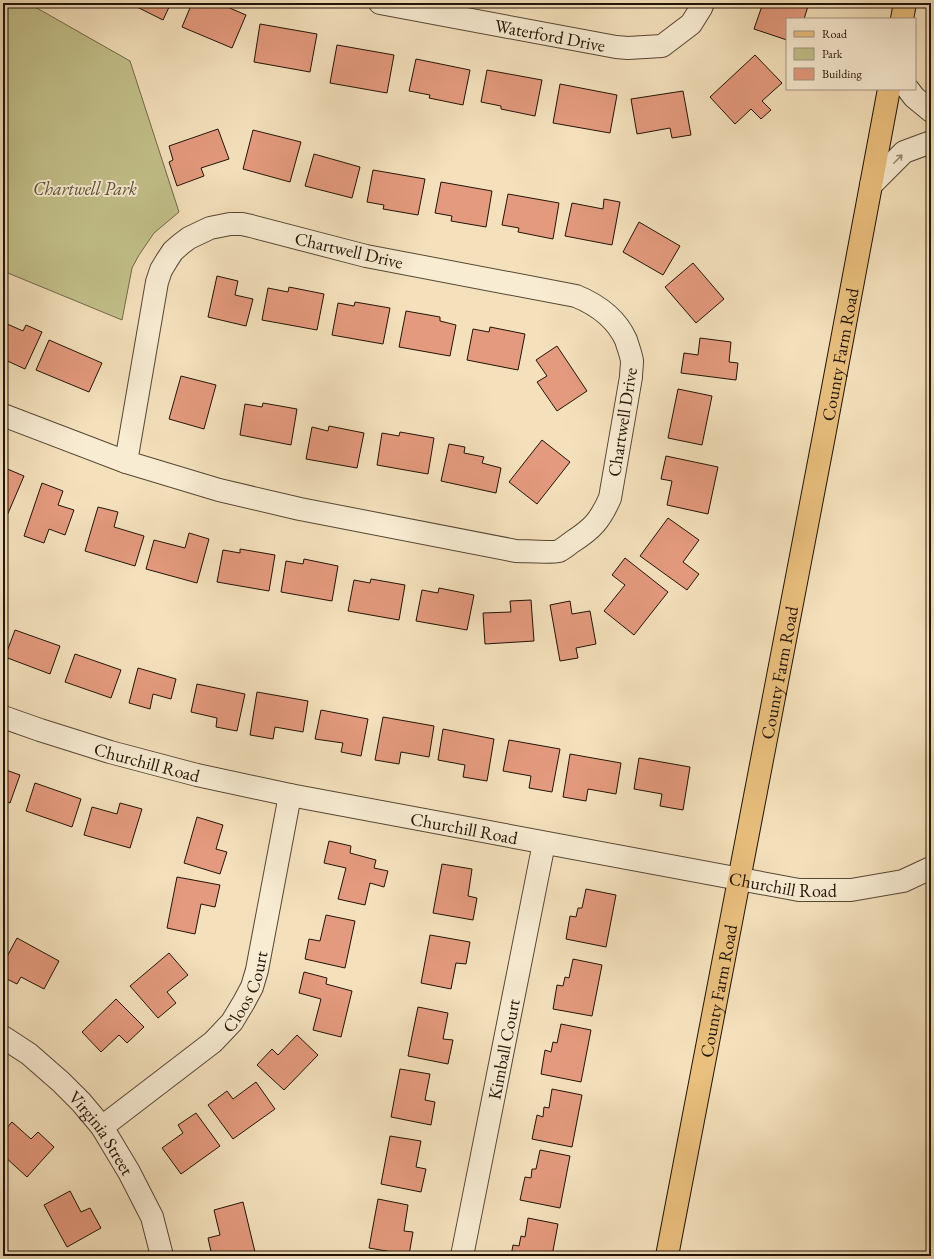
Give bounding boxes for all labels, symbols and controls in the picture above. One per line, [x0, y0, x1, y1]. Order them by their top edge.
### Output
street label: Waterford Drive [493, 13, 607, 56]
legend [786, 18, 916, 90]
text: Road [822, 26, 848, 42]
text: Park [822, 46, 843, 62]
text: Building [822, 66, 863, 82]
one-way arrow [893, 154, 903, 164]
park label: Chartwell Park [33, 177, 137, 200]
street label: Chartwell Drive [293, 226, 405, 274]
street label: County Farm Road [816, 285, 863, 423]
street label: Chartwell Drive [602, 366, 642, 478]
street label: County Farm Road [755, 603, 803, 741]
street label: Churchill Road [91, 736, 203, 787]
street label: Churchill Road [409, 806, 521, 849]
street label: Churchill Road [727, 866, 838, 902]
street label: County Farm Road [694, 921, 742, 1059]
street label: Cloos Court [217, 949, 272, 1037]
street label: Kimball Court [482, 996, 524, 1101]
street label: Virginia Street [64, 1085, 140, 1179]

